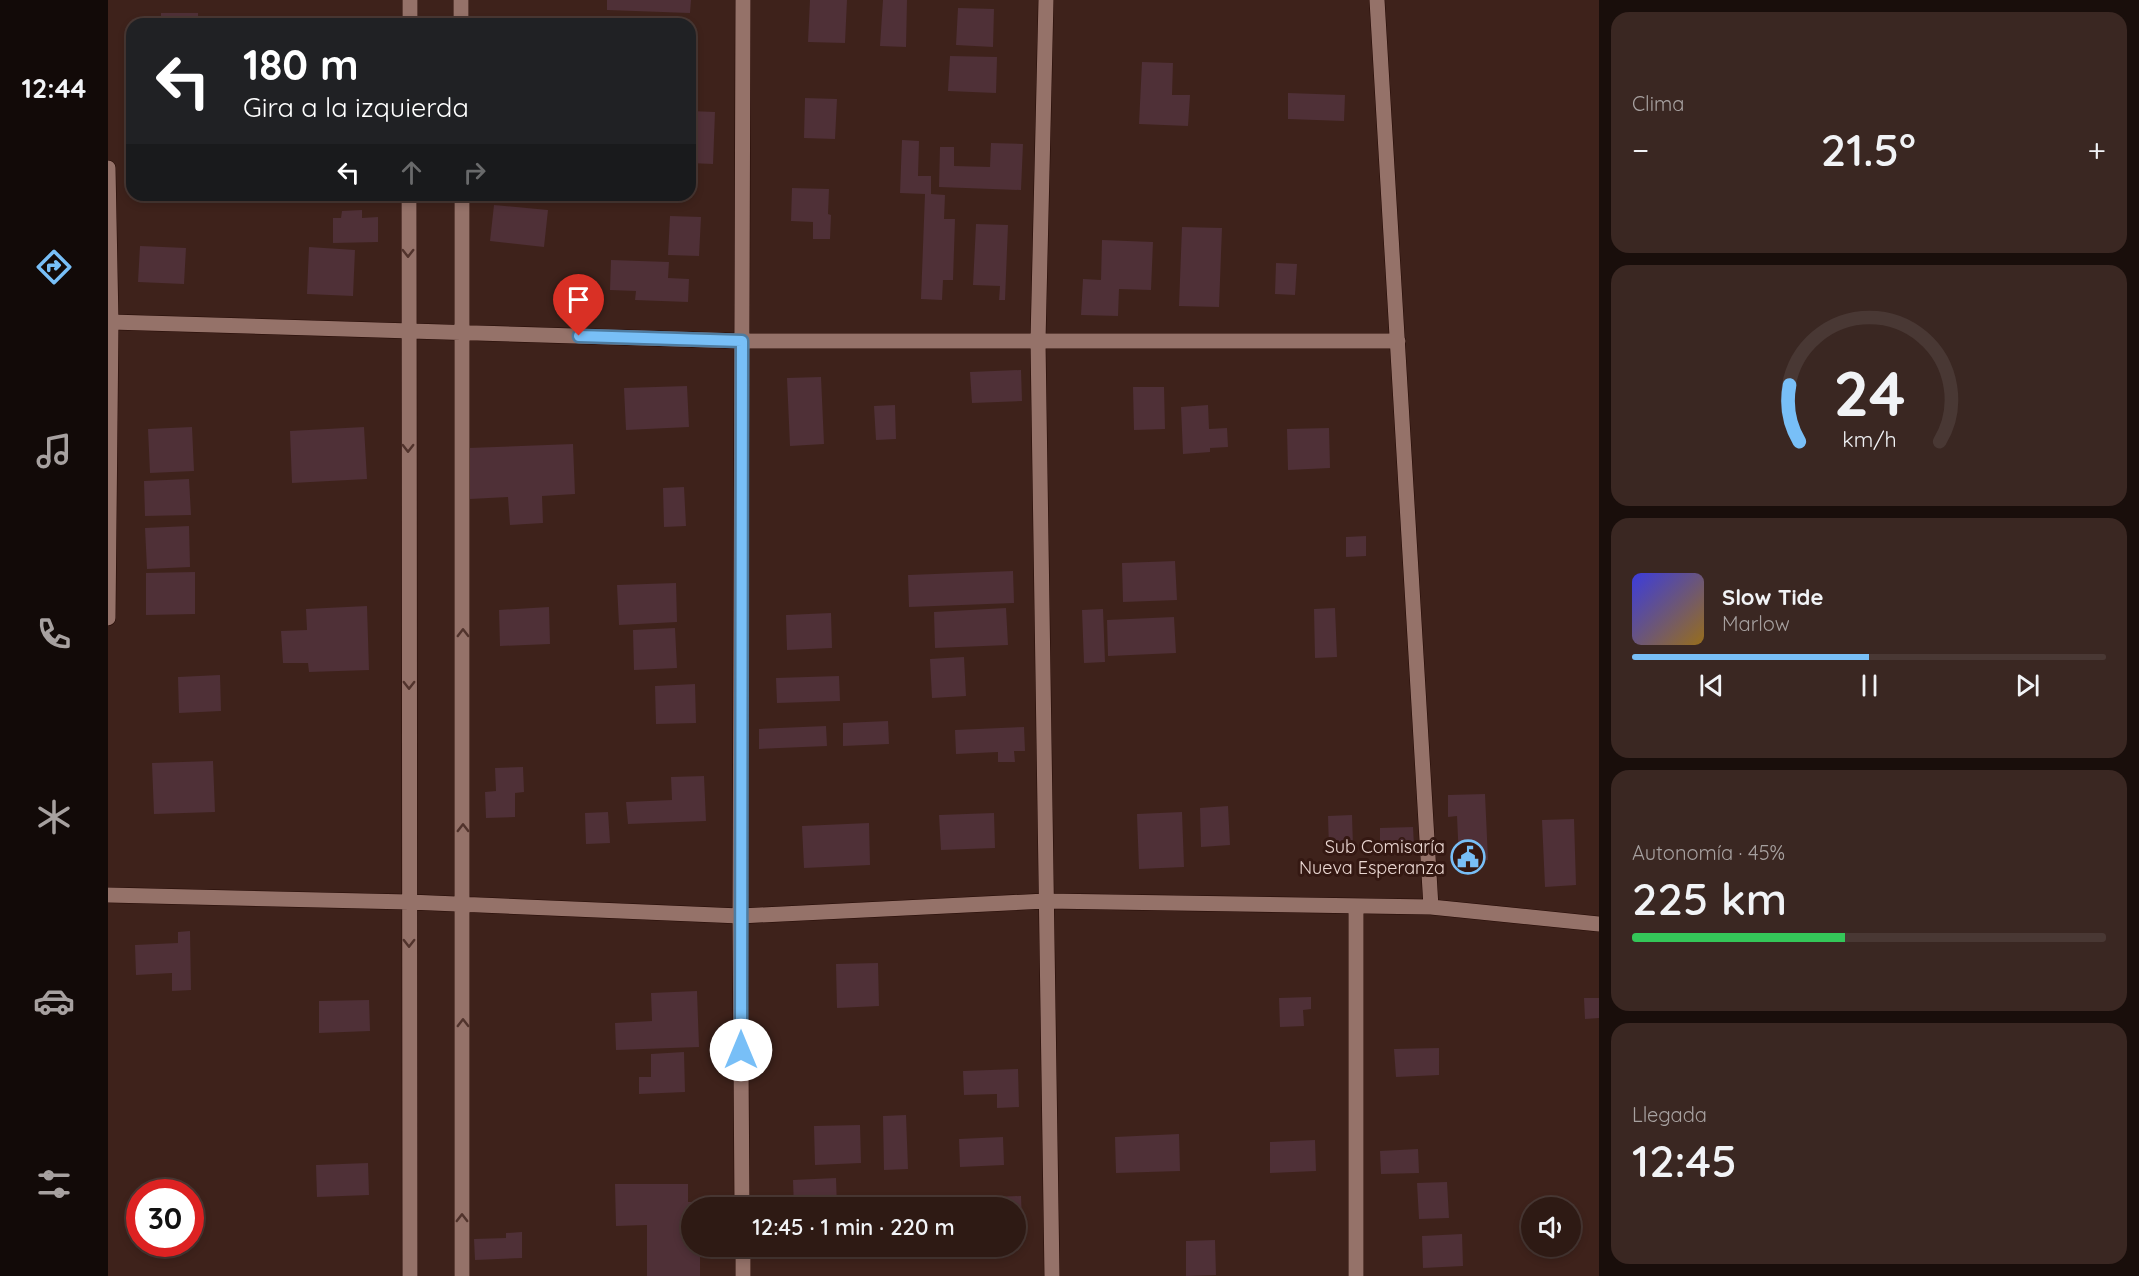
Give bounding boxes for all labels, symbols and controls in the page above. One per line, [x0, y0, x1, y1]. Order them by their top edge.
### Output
text: 180 m [243, 38, 359, 91]
icon: left [144, 42, 222, 120]
text: 12:44 [22, 71, 87, 105]
text: Gira a la izquierda [243, 90, 469, 124]
text: Clima [1632, 91, 1684, 116]
text: 21.5° [1821, 121, 1916, 177]
text: − [1632, 129, 1649, 170]
text: + [2087, 129, 2106, 170]
icon: left [332, 156, 365, 189]
icon: ahead [395, 156, 428, 189]
icon: right [458, 156, 491, 189]
icon: directions [33, 246, 75, 288]
one-way arrow [402, 249, 414, 258]
pin [553, 274, 604, 336]
icon: arrive [562, 283, 595, 316]
text: 24 [1833, 354, 1905, 432]
text: km/h [1842, 427, 1896, 453]
icon: music [33, 430, 75, 472]
one-way arrow [402, 444, 414, 453]
text: Slow Tide [1722, 583, 1823, 611]
text: Marlow [1722, 611, 1790, 636]
icon: phone [33, 613, 75, 655]
one-way arrow [457, 628, 469, 637]
icon: previous [1695, 669, 1728, 702]
icon: pause [1853, 669, 1886, 702]
icon: next [2011, 669, 2044, 702]
one-way arrow [403, 681, 415, 690]
icon: climate [33, 796, 75, 838]
one-way arrow [457, 823, 469, 832]
place label: Sub Comisaría Nueva Esperanza [1299, 835, 1445, 879]
public building icon: Sub Comisaría Nueva Esperanza [1450, 839, 1486, 875]
text: Autonomía · 45% [1632, 840, 1785, 865]
text: 225 km [1632, 870, 1787, 926]
one-way arrow [403, 939, 415, 948]
icon: car [33, 980, 75, 1022]
one-way arrow [457, 1018, 469, 1027]
position arrow [709, 1018, 773, 1082]
text: Llegada [1632, 1102, 1707, 1127]
text: 12:45 [1632, 1132, 1737, 1188]
icon: filters [33, 1163, 75, 1205]
speed limit sign: 30 [126, 1179, 204, 1257]
map controls [1521, 1197, 1581, 1257]
button: sound [1521, 1197, 1581, 1257]
one-way arrow [456, 1213, 468, 1222]
text: 12:45 · 1 min · 220 m [752, 1213, 955, 1241]

